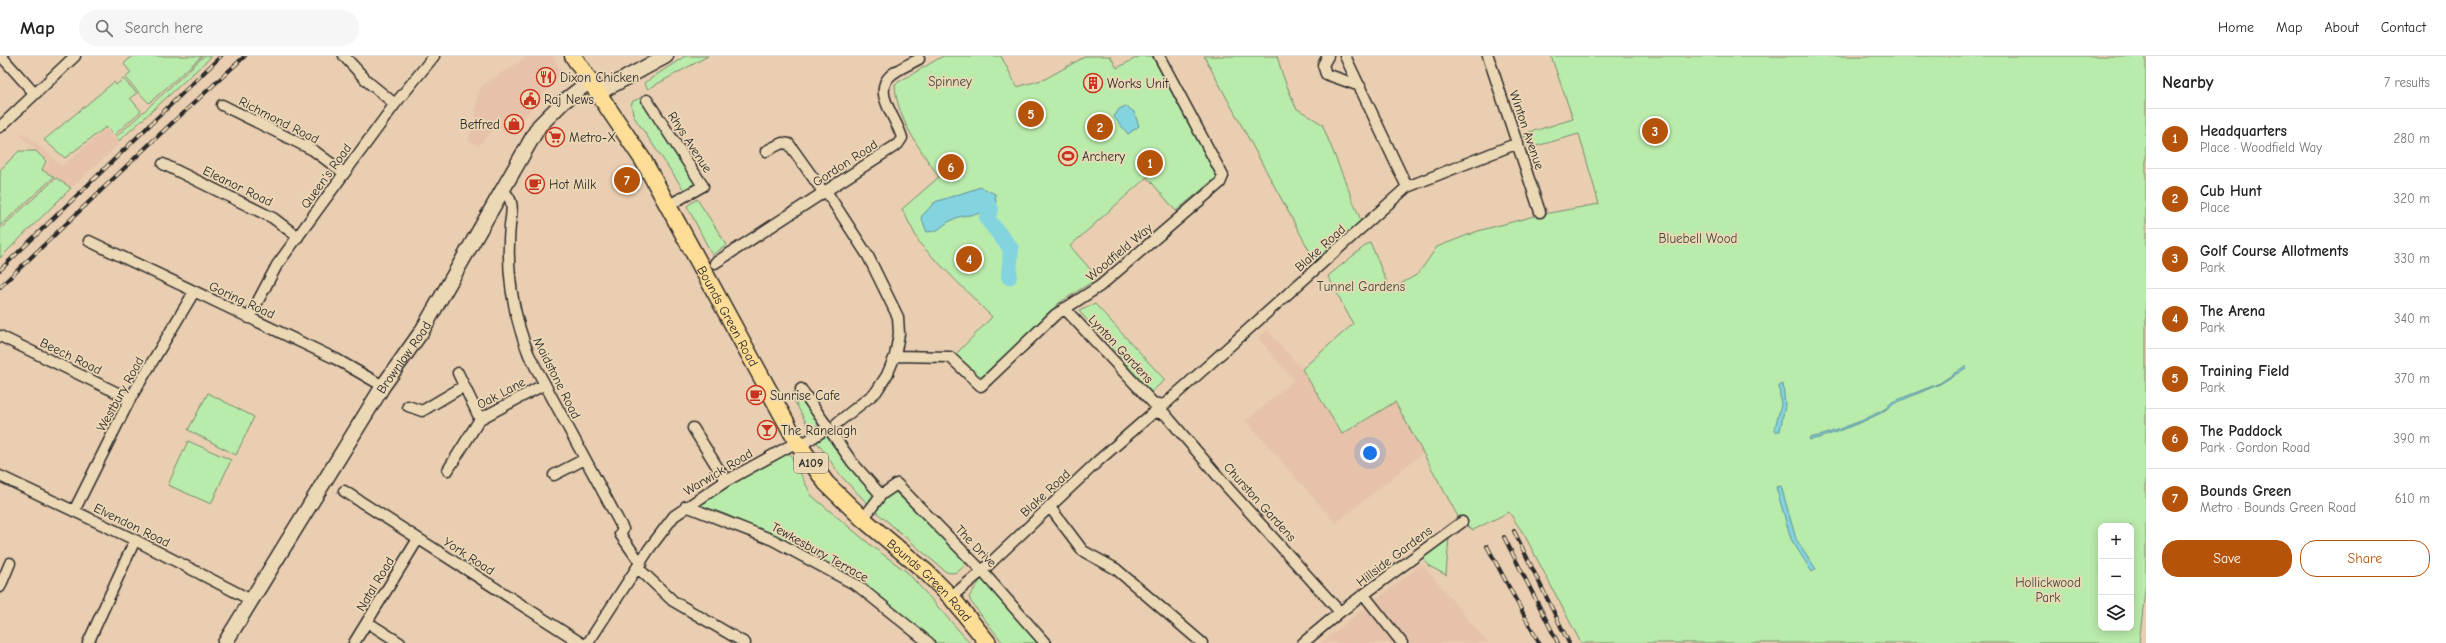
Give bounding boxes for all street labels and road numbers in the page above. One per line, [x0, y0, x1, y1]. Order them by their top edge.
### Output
street label: Winton Avenue [1506, 88, 1548, 172]
street label: Richmond Road [236, 93, 322, 147]
street label: Rhys Avenue [665, 109, 716, 176]
street label: Gordon Road [810, 136, 880, 190]
street label: Queen's Road [297, 141, 355, 211]
street label: Eleanor Road [201, 163, 275, 209]
street label: Woodfield Way [1083, 220, 1155, 284]
street label: Blake Road [1292, 221, 1348, 275]
street label: Bounds Green Road [695, 263, 762, 369]
street label: Goring Road [207, 278, 277, 322]
street label: Lynton Gardens [1085, 312, 1157, 386]
street label: Brownlow Road [373, 318, 434, 396]
street label: Beech Road [38, 335, 104, 377]
street label: Maidstone Road [530, 335, 584, 421]
street label: Westbury Road [93, 354, 147, 434]
street label: Oak Lane [474, 374, 528, 412]
street label: Warwick Road [681, 445, 755, 499]
road number: A109 [794, 453, 828, 473]
street label: Churston Gardens [1221, 460, 1299, 544]
street label: Blake Road [1017, 466, 1073, 520]
street label: Elvendon Road [91, 500, 173, 550]
street label: Tewkesbury Terrace [769, 519, 872, 585]
street label: The Drive [952, 522, 1000, 570]
street label: Hillside Gardens [1353, 523, 1435, 589]
street label: York Road [441, 534, 497, 578]
street label: Bounds Green Road [884, 535, 975, 624]
street label: Natal Road [353, 554, 397, 614]

